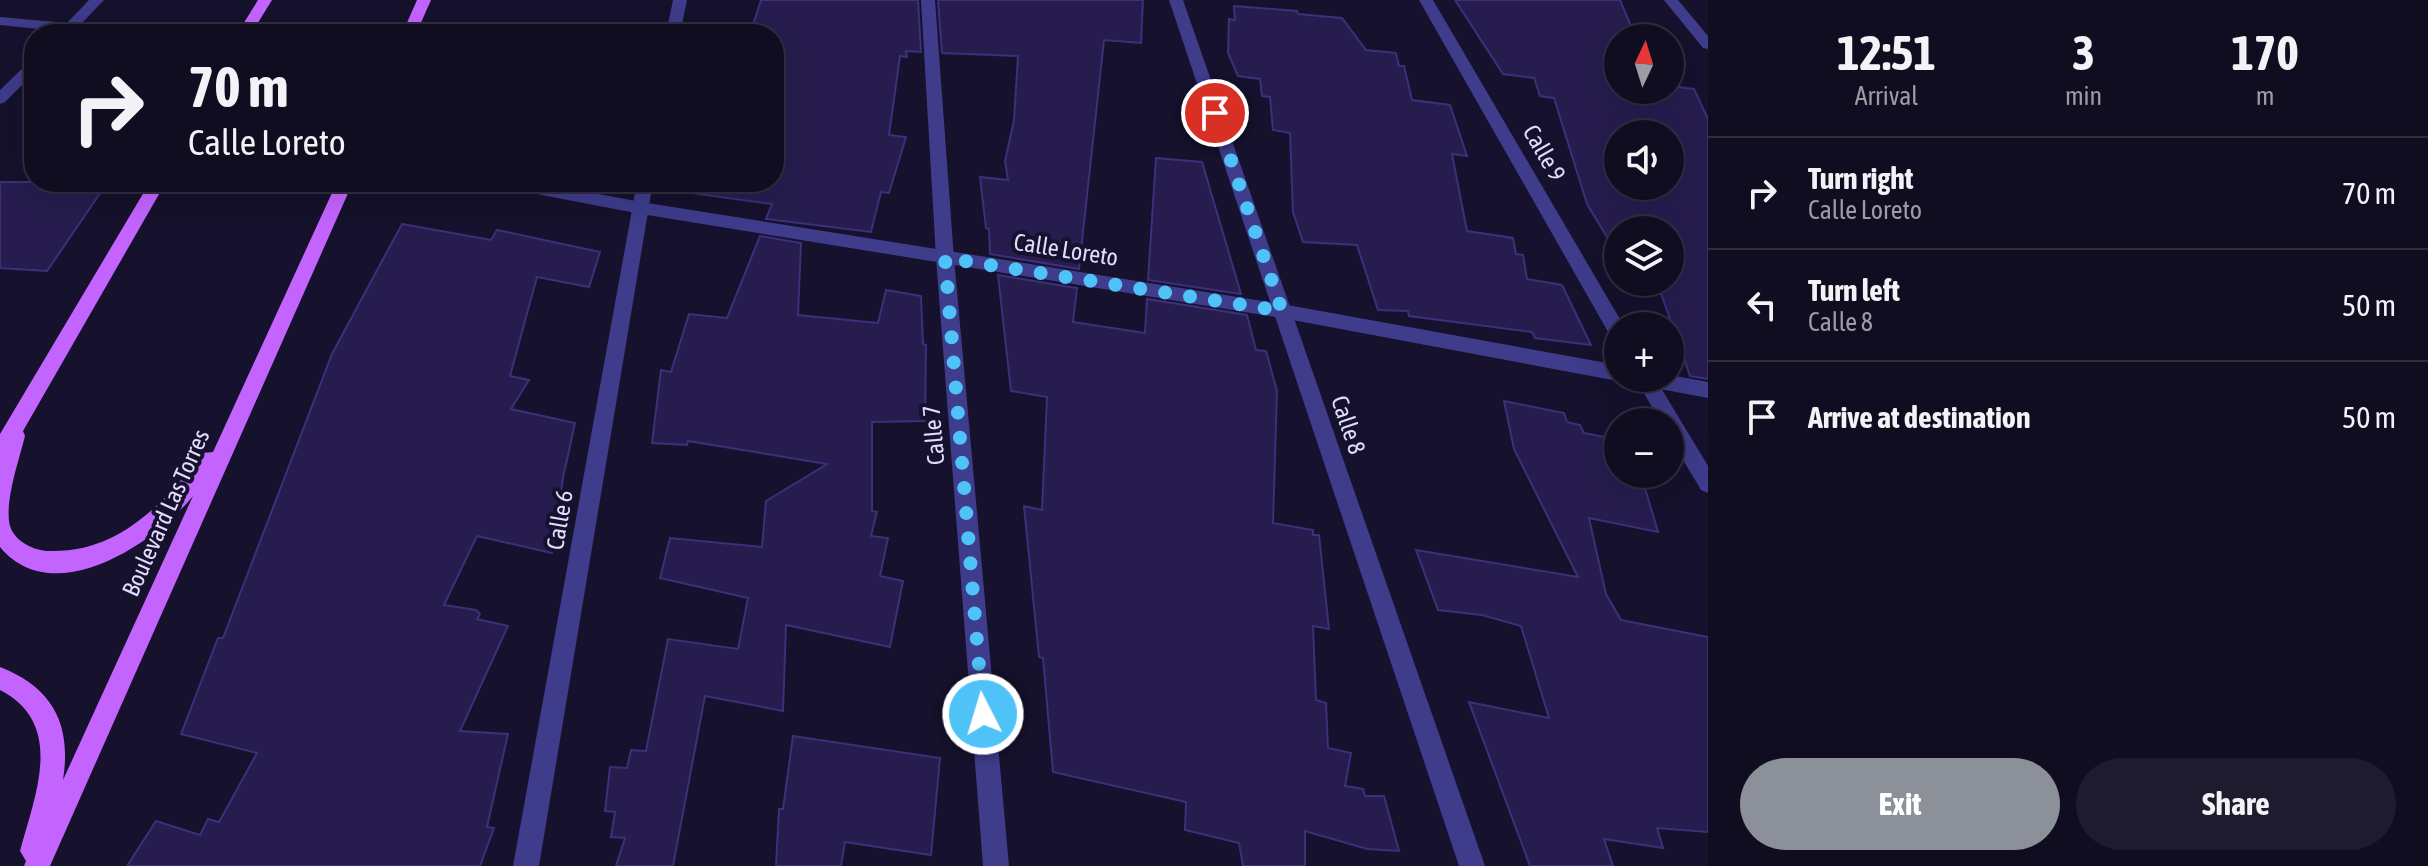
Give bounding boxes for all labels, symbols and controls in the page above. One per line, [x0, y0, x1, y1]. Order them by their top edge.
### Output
north arrow [1604, 24, 1684, 104]
map controls [1604, 24, 1684, 488]
text: 12:51 [1837, 25, 1936, 80]
text: 3 [2072, 25, 2095, 80]
text: 170 [2231, 25, 2299, 80]
text: 70 m [188, 55, 289, 119]
icon: right [56, 56, 160, 160]
pin [1181, 79, 1249, 147]
text: Arrival [1855, 81, 1918, 111]
text: min [2065, 81, 2102, 111]
text: m [2256, 81, 2274, 111]
icon: arrive [1193, 91, 1237, 135]
street label: Calle 9 [1518, 120, 1571, 185]
button: sound [1604, 120, 1684, 200]
text: Calle Loreto [188, 121, 346, 163]
text: Turn right [1808, 161, 1914, 195]
icon: right [1740, 171, 1784, 215]
text: 70 m [2342, 176, 2396, 210]
text: Calle Loreto [1808, 195, 1922, 225]
button: layers [1604, 216, 1684, 296]
street label: Calle Loreto [1012, 228, 1120, 271]
text: Turn left [1808, 273, 1900, 307]
icon: left [1740, 283, 1784, 327]
text: 50 m [2342, 288, 2396, 322]
text: Calle 8 [1808, 307, 1873, 337]
button: + [1604, 312, 1684, 392]
street label: Calle 8 [1326, 392, 1371, 458]
icon: arrive [1740, 395, 1784, 439]
text: Arrive at destination [1808, 400, 2030, 434]
text: 50 m [2342, 400, 2396, 434]
street label: Calle 7 [917, 404, 950, 466]
button: − [1604, 408, 1684, 488]
street label: Boulevard Las Torres [117, 425, 214, 600]
street label: Calle 6 [541, 488, 578, 552]
position arrow [941, 672, 1025, 756]
button: Exit [1740, 758, 2060, 850]
button: Share [2076, 758, 2396, 850]

